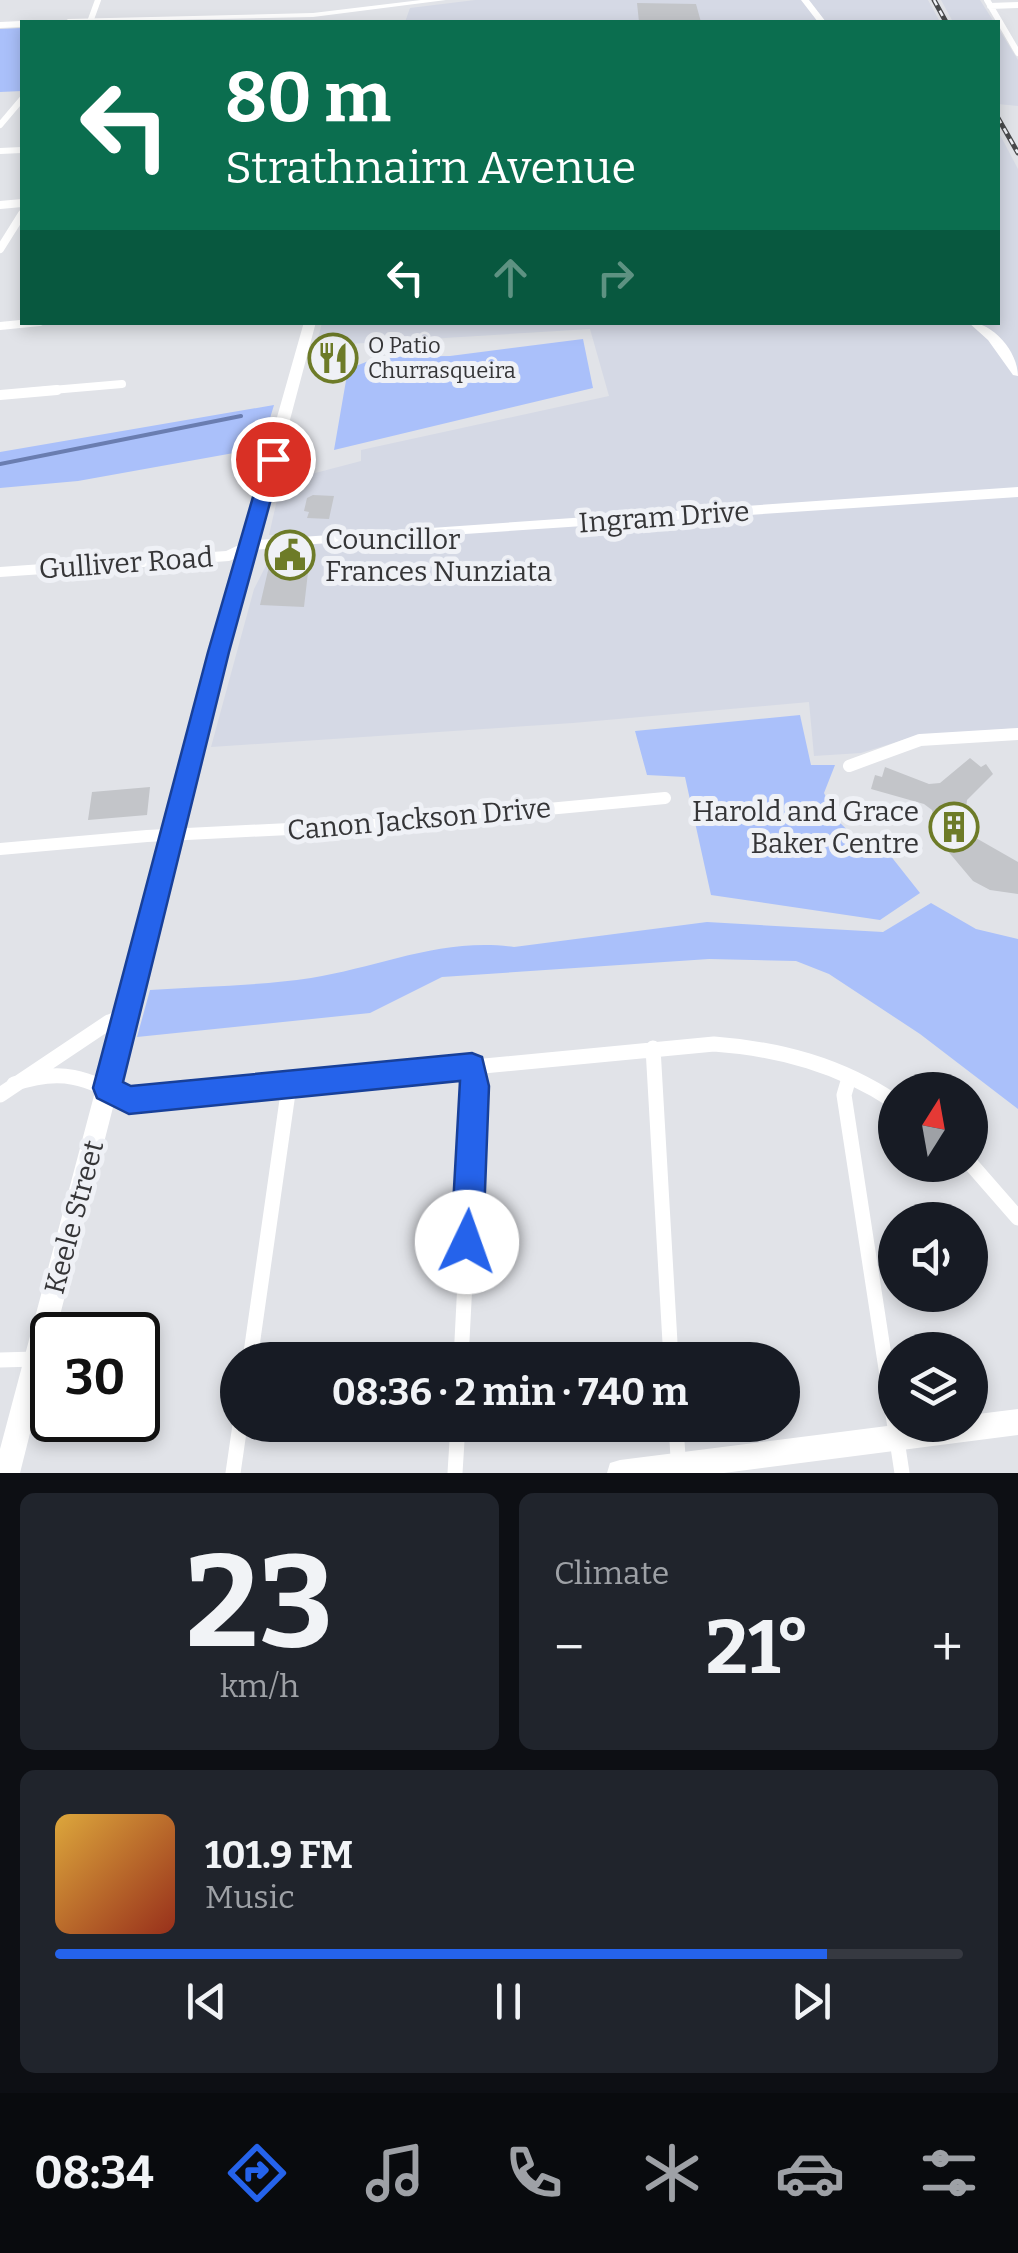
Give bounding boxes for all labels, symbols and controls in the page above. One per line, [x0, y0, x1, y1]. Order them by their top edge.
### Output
text: 80 m [225, 56, 391, 140]
icon: left [60, 60, 190, 190]
text: Strathnairn Avenue [225, 141, 636, 195]
icon: left [378, 250, 433, 305]
icon: ahead [483, 250, 538, 305]
icon: right [588, 250, 643, 305]
restaurant icon: O Patio Churrasqueira [307, 332, 359, 384]
place label: O Patio Churrasqueira [368, 332, 516, 384]
pin [231, 417, 316, 502]
icon: arrive [246, 432, 301, 487]
street label: Ingram Drive [578, 495, 750, 539]
place label: Councillor Frances Nunziata [325, 523, 552, 588]
public building icon: Councillor Frances Nunziata [264, 529, 316, 581]
street label: Gulliver Road [38, 540, 214, 586]
street label: Canon Jackson Drive [286, 791, 552, 847]
place label: Harold and Grace Baker Centre [692, 795, 919, 860]
building icon: Harold and Grace Baker Centre [928, 801, 980, 853]
north arrow [878, 1072, 988, 1182]
map controls [878, 1072, 988, 1442]
street label: Keele Street [38, 1137, 110, 1297]
position arrow [415, 1190, 519, 1294]
button: sound [878, 1202, 988, 1312]
speed limit sign: 30 [30, 1312, 160, 1442]
button: layers [878, 1332, 988, 1442]
text: 08:36 · 2 min · 740 m [332, 1369, 688, 1415]
text: 23 [185, 1524, 334, 1680]
text: Climate [554, 1554, 669, 1592]
text: 21° [706, 1603, 810, 1693]
text: − [554, 1615, 584, 1681]
text: + [932, 1615, 963, 1681]
text: km/h [220, 1667, 299, 1705]
text: 101.9 FM [205, 1832, 353, 1878]
text: Music [205, 1878, 295, 1916]
icon: previous [179, 1974, 234, 2029]
icon: pause [481, 1974, 536, 2029]
icon: next [784, 1974, 839, 2029]
icon: directions [222, 2138, 292, 2208]
icon: music [360, 2138, 430, 2208]
icon: phone [499, 2138, 569, 2208]
icon: climate [637, 2138, 707, 2208]
icon: car [775, 2138, 845, 2208]
icon: filters [914, 2138, 984, 2208]
text: 08:34 [34, 2146, 154, 2200]

